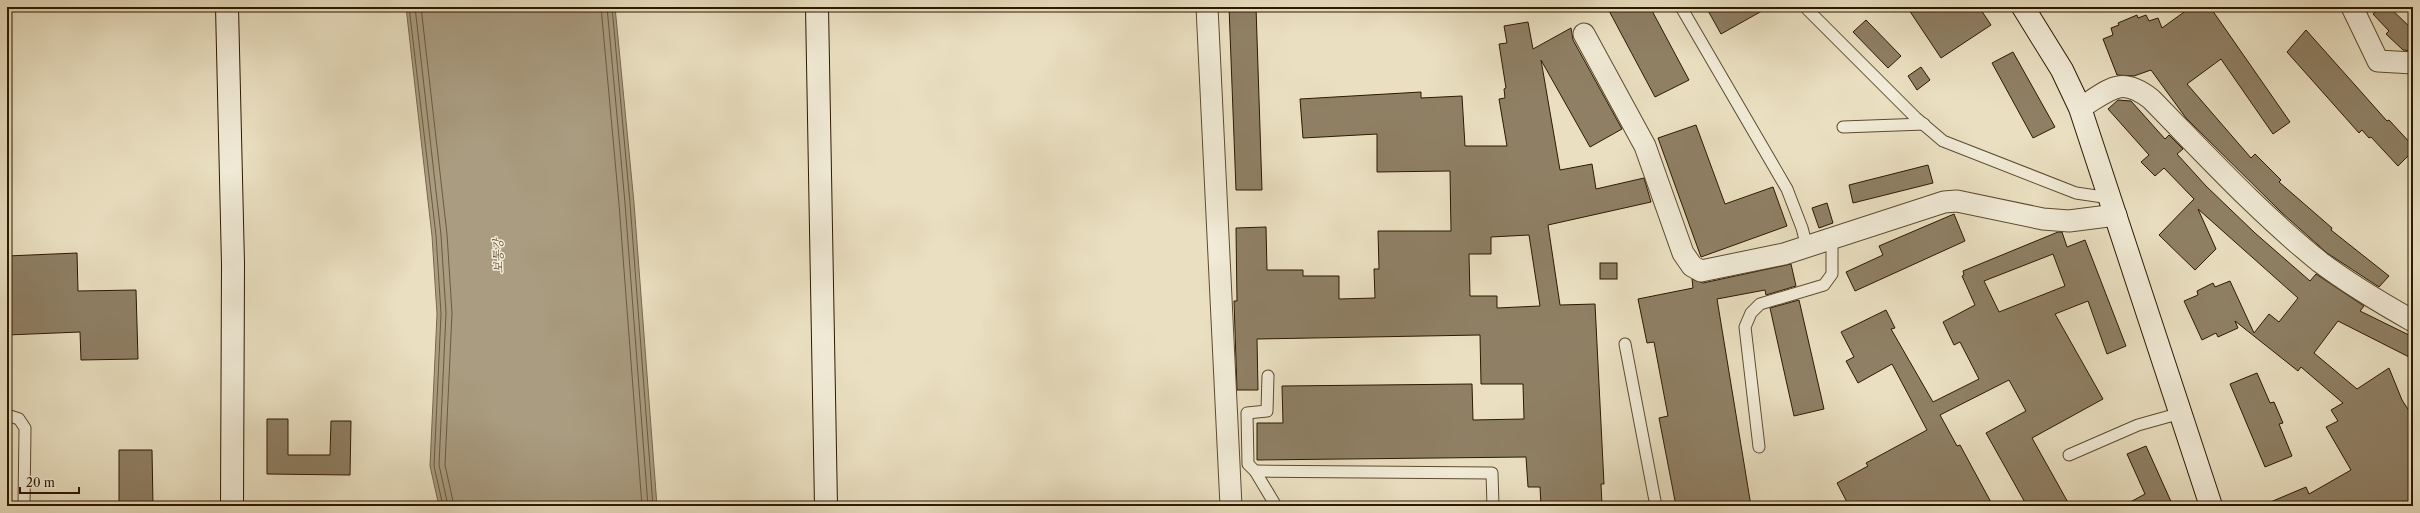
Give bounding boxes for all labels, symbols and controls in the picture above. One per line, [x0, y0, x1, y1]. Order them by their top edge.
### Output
water label: 보통강 [490, 236, 506, 274]
scale bar [20, 469, 79, 495]
text: 20 m [26, 475, 55, 490]

